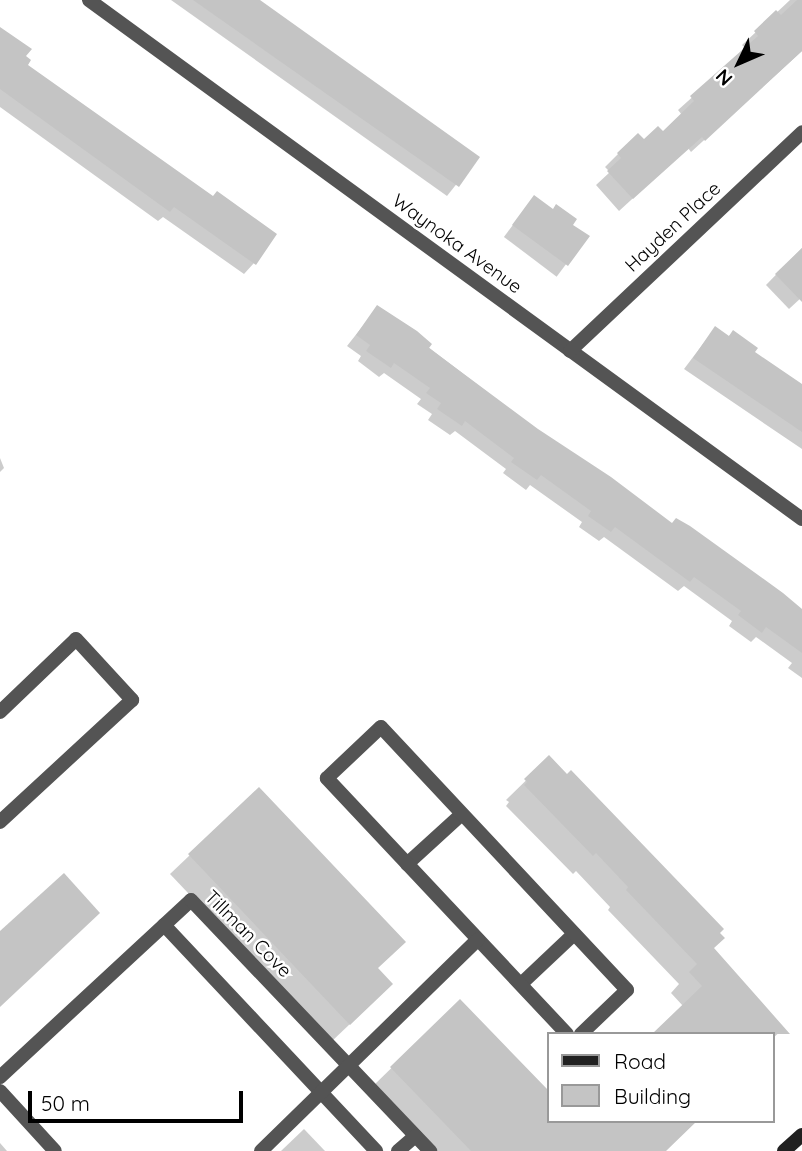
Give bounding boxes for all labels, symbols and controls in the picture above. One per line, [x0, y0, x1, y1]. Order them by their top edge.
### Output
north arrow [704, 28, 774, 98]
text: N [710, 64, 737, 91]
street label: Hayden Place [621, 177, 725, 277]
street label: Waynoka Avenue [388, 189, 526, 299]
street label: Tillman Cove [200, 886, 296, 982]
legend [546, 1032, 774, 1123]
text: Road [614, 1048, 666, 1074]
scale bar [32, 1078, 247, 1122]
text: Building [614, 1083, 691, 1109]
text: 50 m [41, 1090, 90, 1116]

